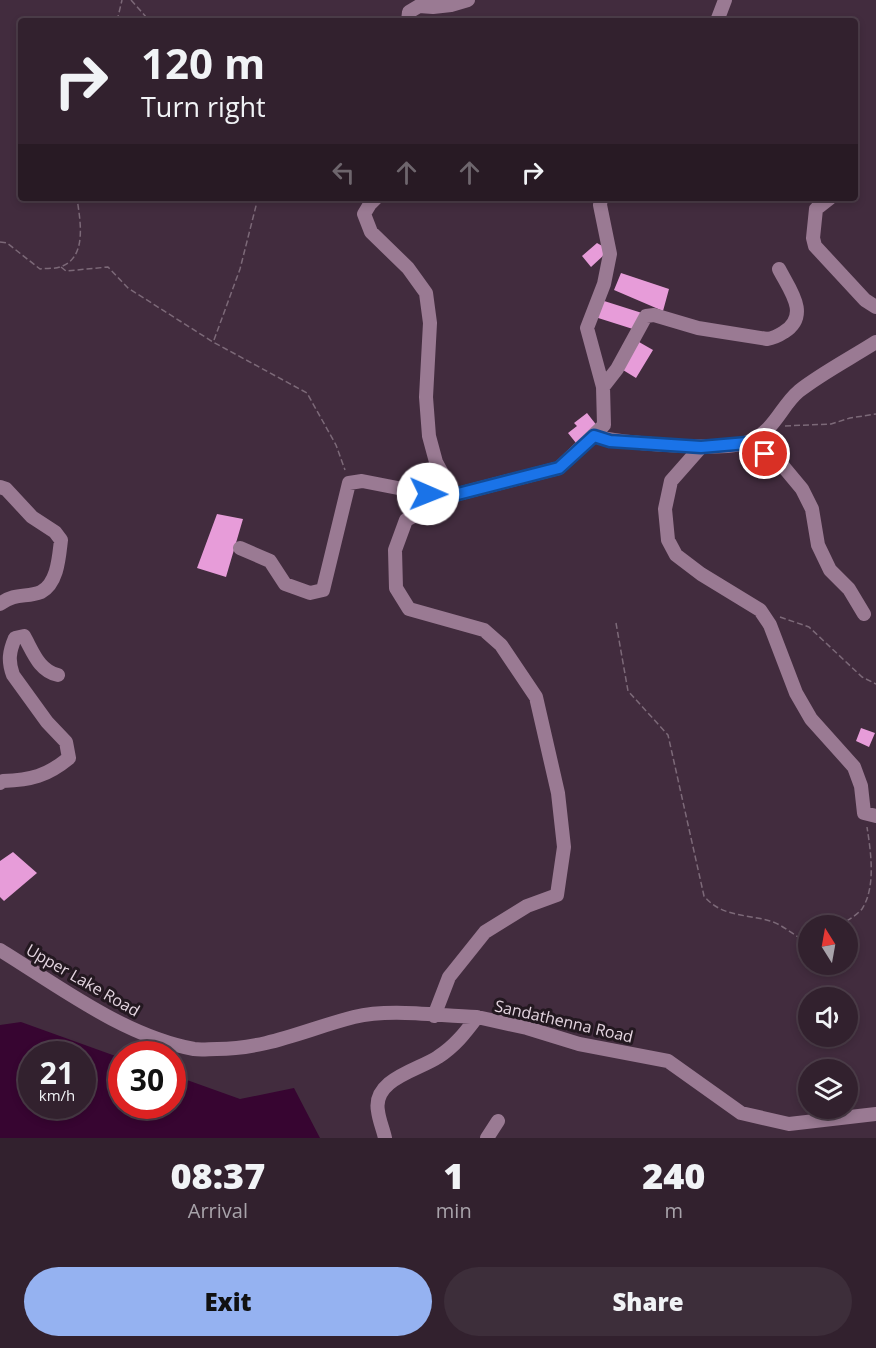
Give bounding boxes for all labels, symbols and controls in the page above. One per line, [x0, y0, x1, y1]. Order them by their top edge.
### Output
text: 120 m [141, 34, 265, 91]
icon: right [42, 42, 120, 120]
text: Turn right [141, 88, 266, 125]
icon: left [327, 156, 360, 189]
icon: ahead [390, 156, 423, 189]
icon: ahead [453, 156, 486, 189]
icon: right [516, 156, 549, 189]
pin [739, 428, 790, 479]
icon: arrive [748, 437, 781, 470]
position arrow [396, 462, 460, 526]
north arrow [798, 915, 858, 975]
map controls [798, 915, 858, 1119]
street label: Upper Lake Road [22, 939, 144, 1021]
button: sound [798, 987, 858, 1047]
street label: Sandathenna Road [493, 994, 635, 1048]
speed limit sign: 30 [108, 1041, 186, 1119]
text: 21 [40, 1052, 74, 1093]
button: layers [798, 1059, 858, 1119]
text: km/h [39, 1085, 75, 1105]
text: 08:37 [171, 1151, 265, 1200]
text: 1 [443, 1151, 464, 1200]
text: 240 [642, 1151, 705, 1200]
text: Arrival [188, 1197, 248, 1224]
text: min [436, 1197, 472, 1224]
text: m [665, 1197, 683, 1224]
button: Exit [24, 1267, 432, 1336]
button: Share [444, 1267, 852, 1336]

